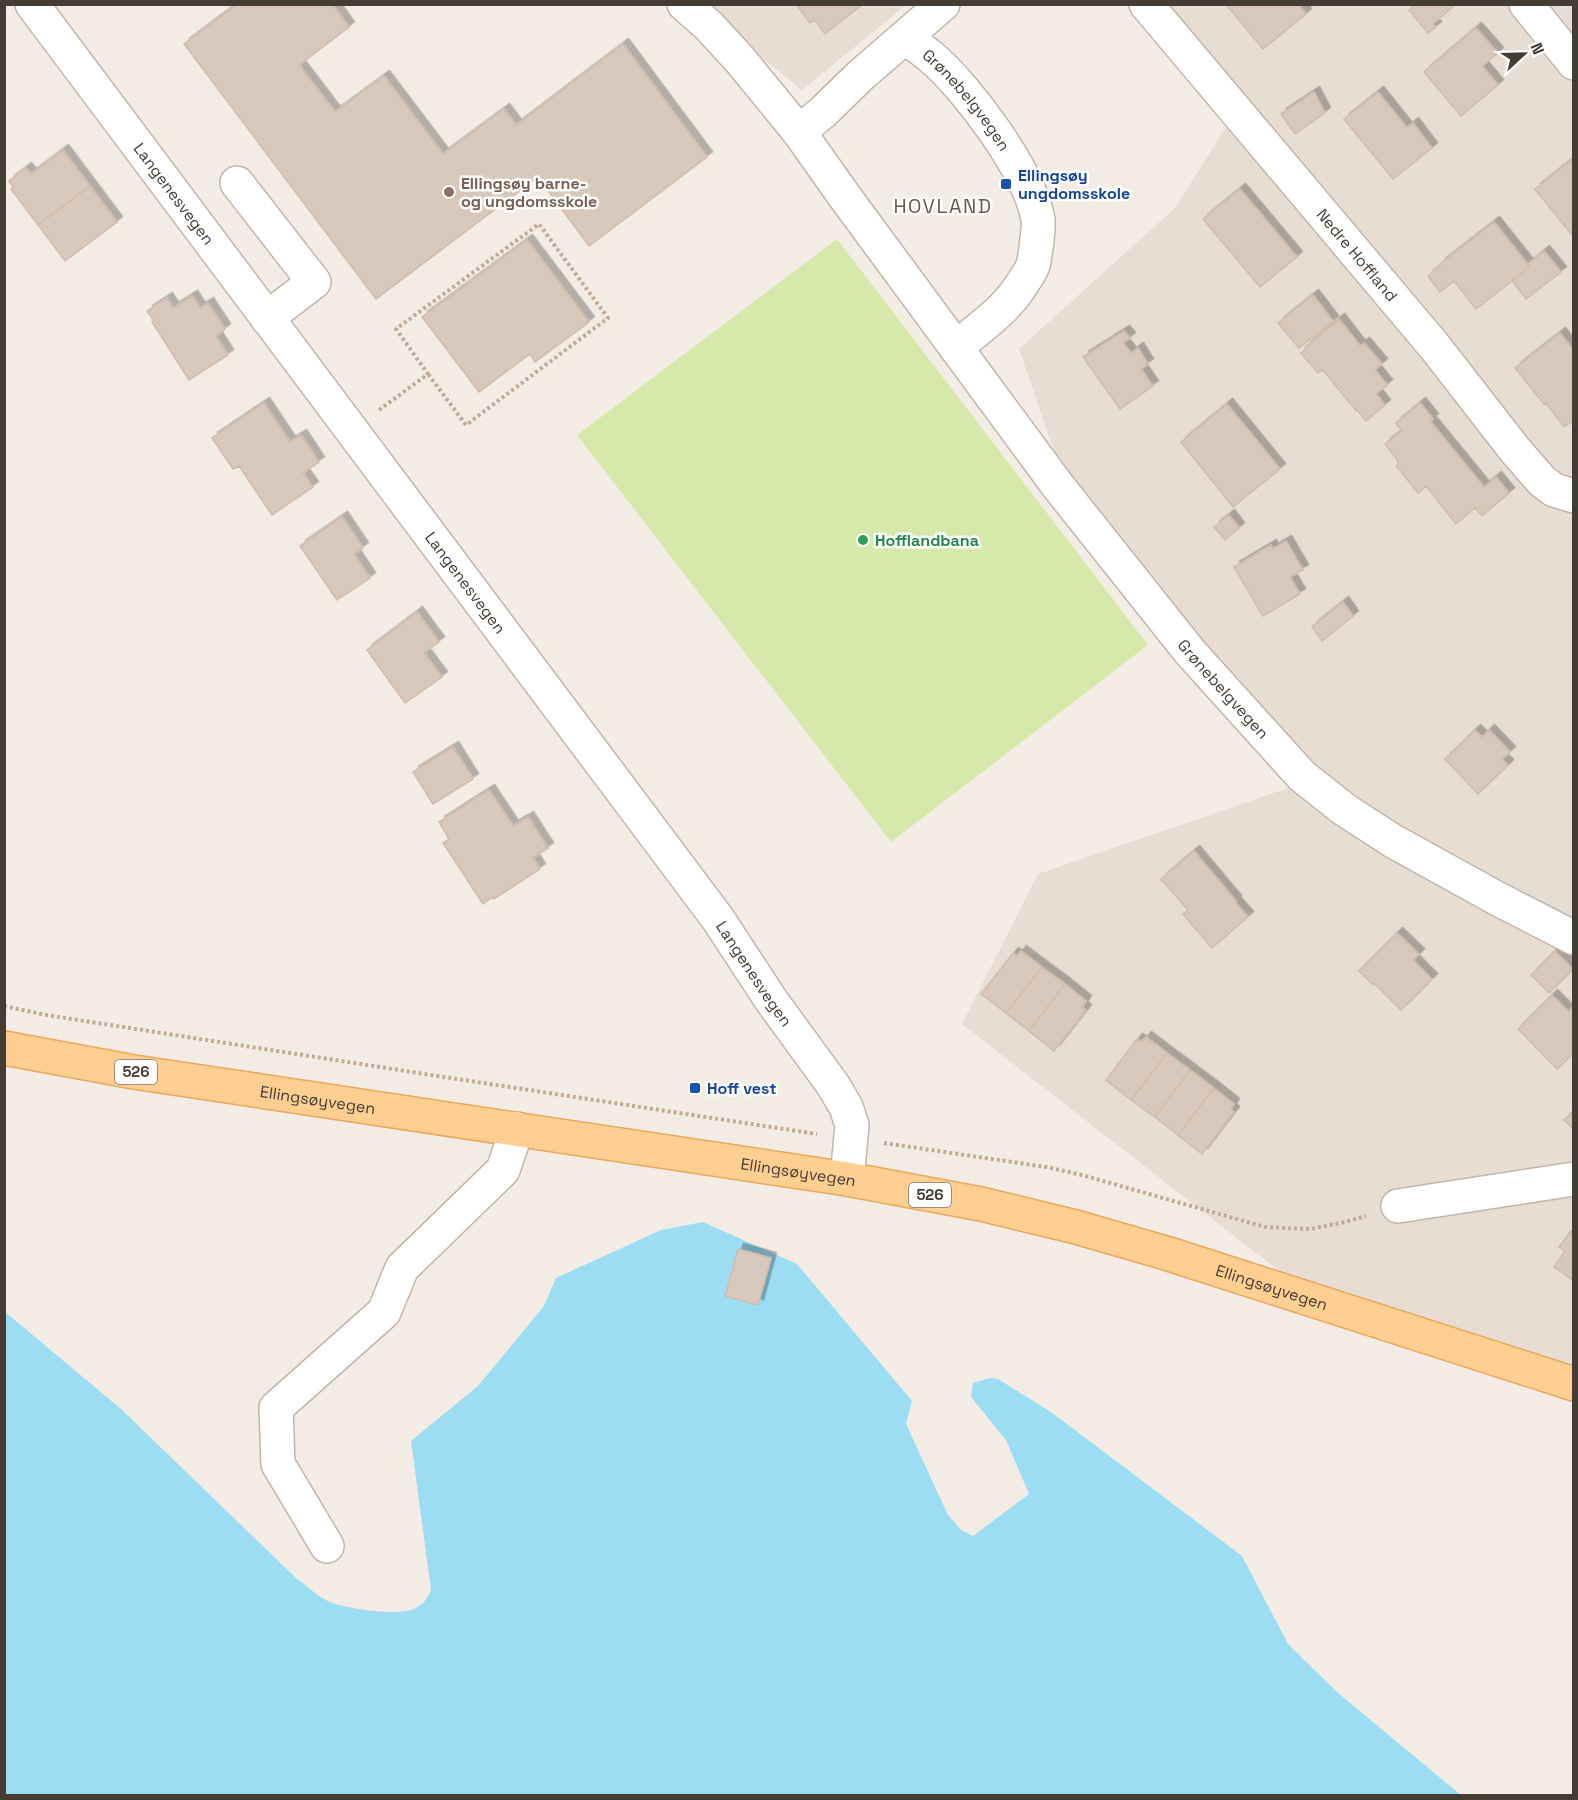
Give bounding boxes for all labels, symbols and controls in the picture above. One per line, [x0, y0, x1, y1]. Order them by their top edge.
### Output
north arrow [1494, 24, 1554, 84]
text: N [1526, 40, 1549, 57]
street label: Grønebelgvegen [918, 44, 1015, 155]
street label: Langenesvegen [129, 139, 219, 249]
place label: Ellingsøy ungdomsskole [1018, 165, 1130, 204]
place label: Ellingsøy barne- og ungdomsskole [461, 173, 597, 212]
marker: Ellingsøy ungdomsskole [999, 177, 1013, 191]
marker: Ellingsøy barne- og ungdomsskole [442, 185, 456, 199]
district label: HOVLAND [893, 193, 993, 219]
street label: Nedre Hoffland [1312, 204, 1402, 306]
street label: Langenesvegen [420, 528, 510, 638]
place label: Hofflandbana [875, 530, 979, 551]
marker: Hofflandbana [856, 533, 870, 547]
street label: Grønebelgvegen [1173, 635, 1273, 743]
street label: Langenesvegen [711, 917, 797, 1031]
road number: 526 [115, 1060, 157, 1084]
place label: Hoff vest [707, 1078, 777, 1099]
street label: Ellingsøyvegen [259, 1081, 377, 1119]
marker: Hoff vest [688, 1081, 702, 1095]
street label: Ellingsøyvegen [739, 1153, 858, 1191]
road number: 526 [909, 1183, 951, 1207]
street label: Ellingsøyvegen [1213, 1260, 1330, 1315]

